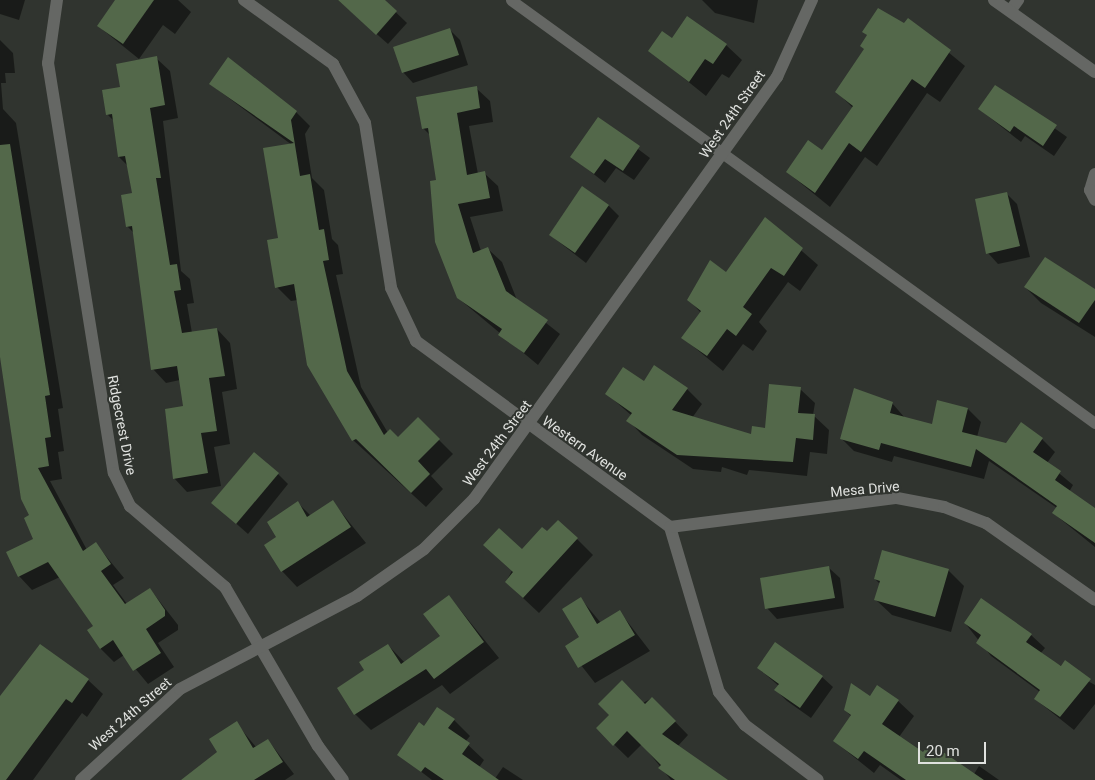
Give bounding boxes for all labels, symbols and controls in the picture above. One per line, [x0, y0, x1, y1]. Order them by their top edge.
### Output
street label: West 24th Street [695, 67, 769, 161]
street label: Ridgecrest Drive [104, 374, 140, 476]
street label: West 24th Street [459, 397, 535, 489]
street label: Western Avenue [539, 412, 631, 484]
street label: Mesa Drive [830, 478, 900, 500]
street label: West 24th Street [85, 674, 175, 754]
scale bar [920, 732, 988, 764]
text: 20 m [926, 742, 960, 760]

